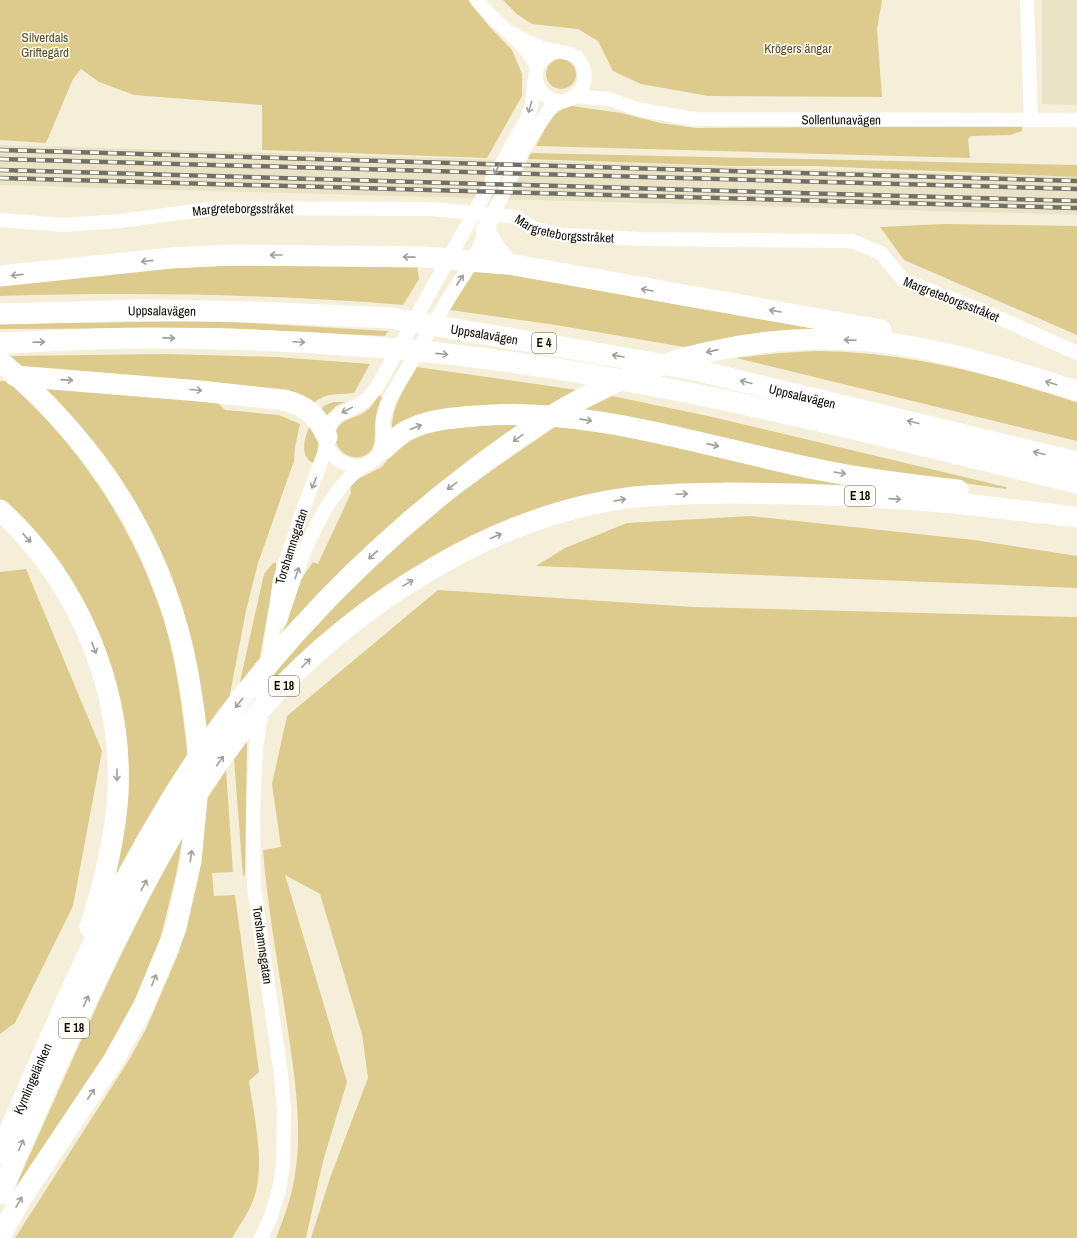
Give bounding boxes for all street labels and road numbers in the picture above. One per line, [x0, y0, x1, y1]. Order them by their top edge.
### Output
street label: Sollentunavägen [801, 111, 881, 128]
street label: Margreteborgsstråket [191, 200, 294, 220]
street label: Margreteborgsstråket [512, 211, 614, 247]
street label: Margreteborgsstråket [901, 273, 1002, 326]
street label: Uppsalavägen [128, 302, 196, 320]
street label: Uppsalavägen [449, 320, 519, 349]
road number: E 4 [532, 333, 556, 353]
street label: Uppsalavägen [767, 380, 837, 413]
road number: E 18 [845, 486, 875, 506]
street label: Torshamnsgatan [272, 506, 312, 585]
road number: E 18 [269, 676, 299, 696]
street label: Torshamnsgatan [249, 905, 276, 985]
road number: E 18 [59, 1018, 89, 1038]
street label: Kymlingelänken [10, 1041, 56, 1117]

